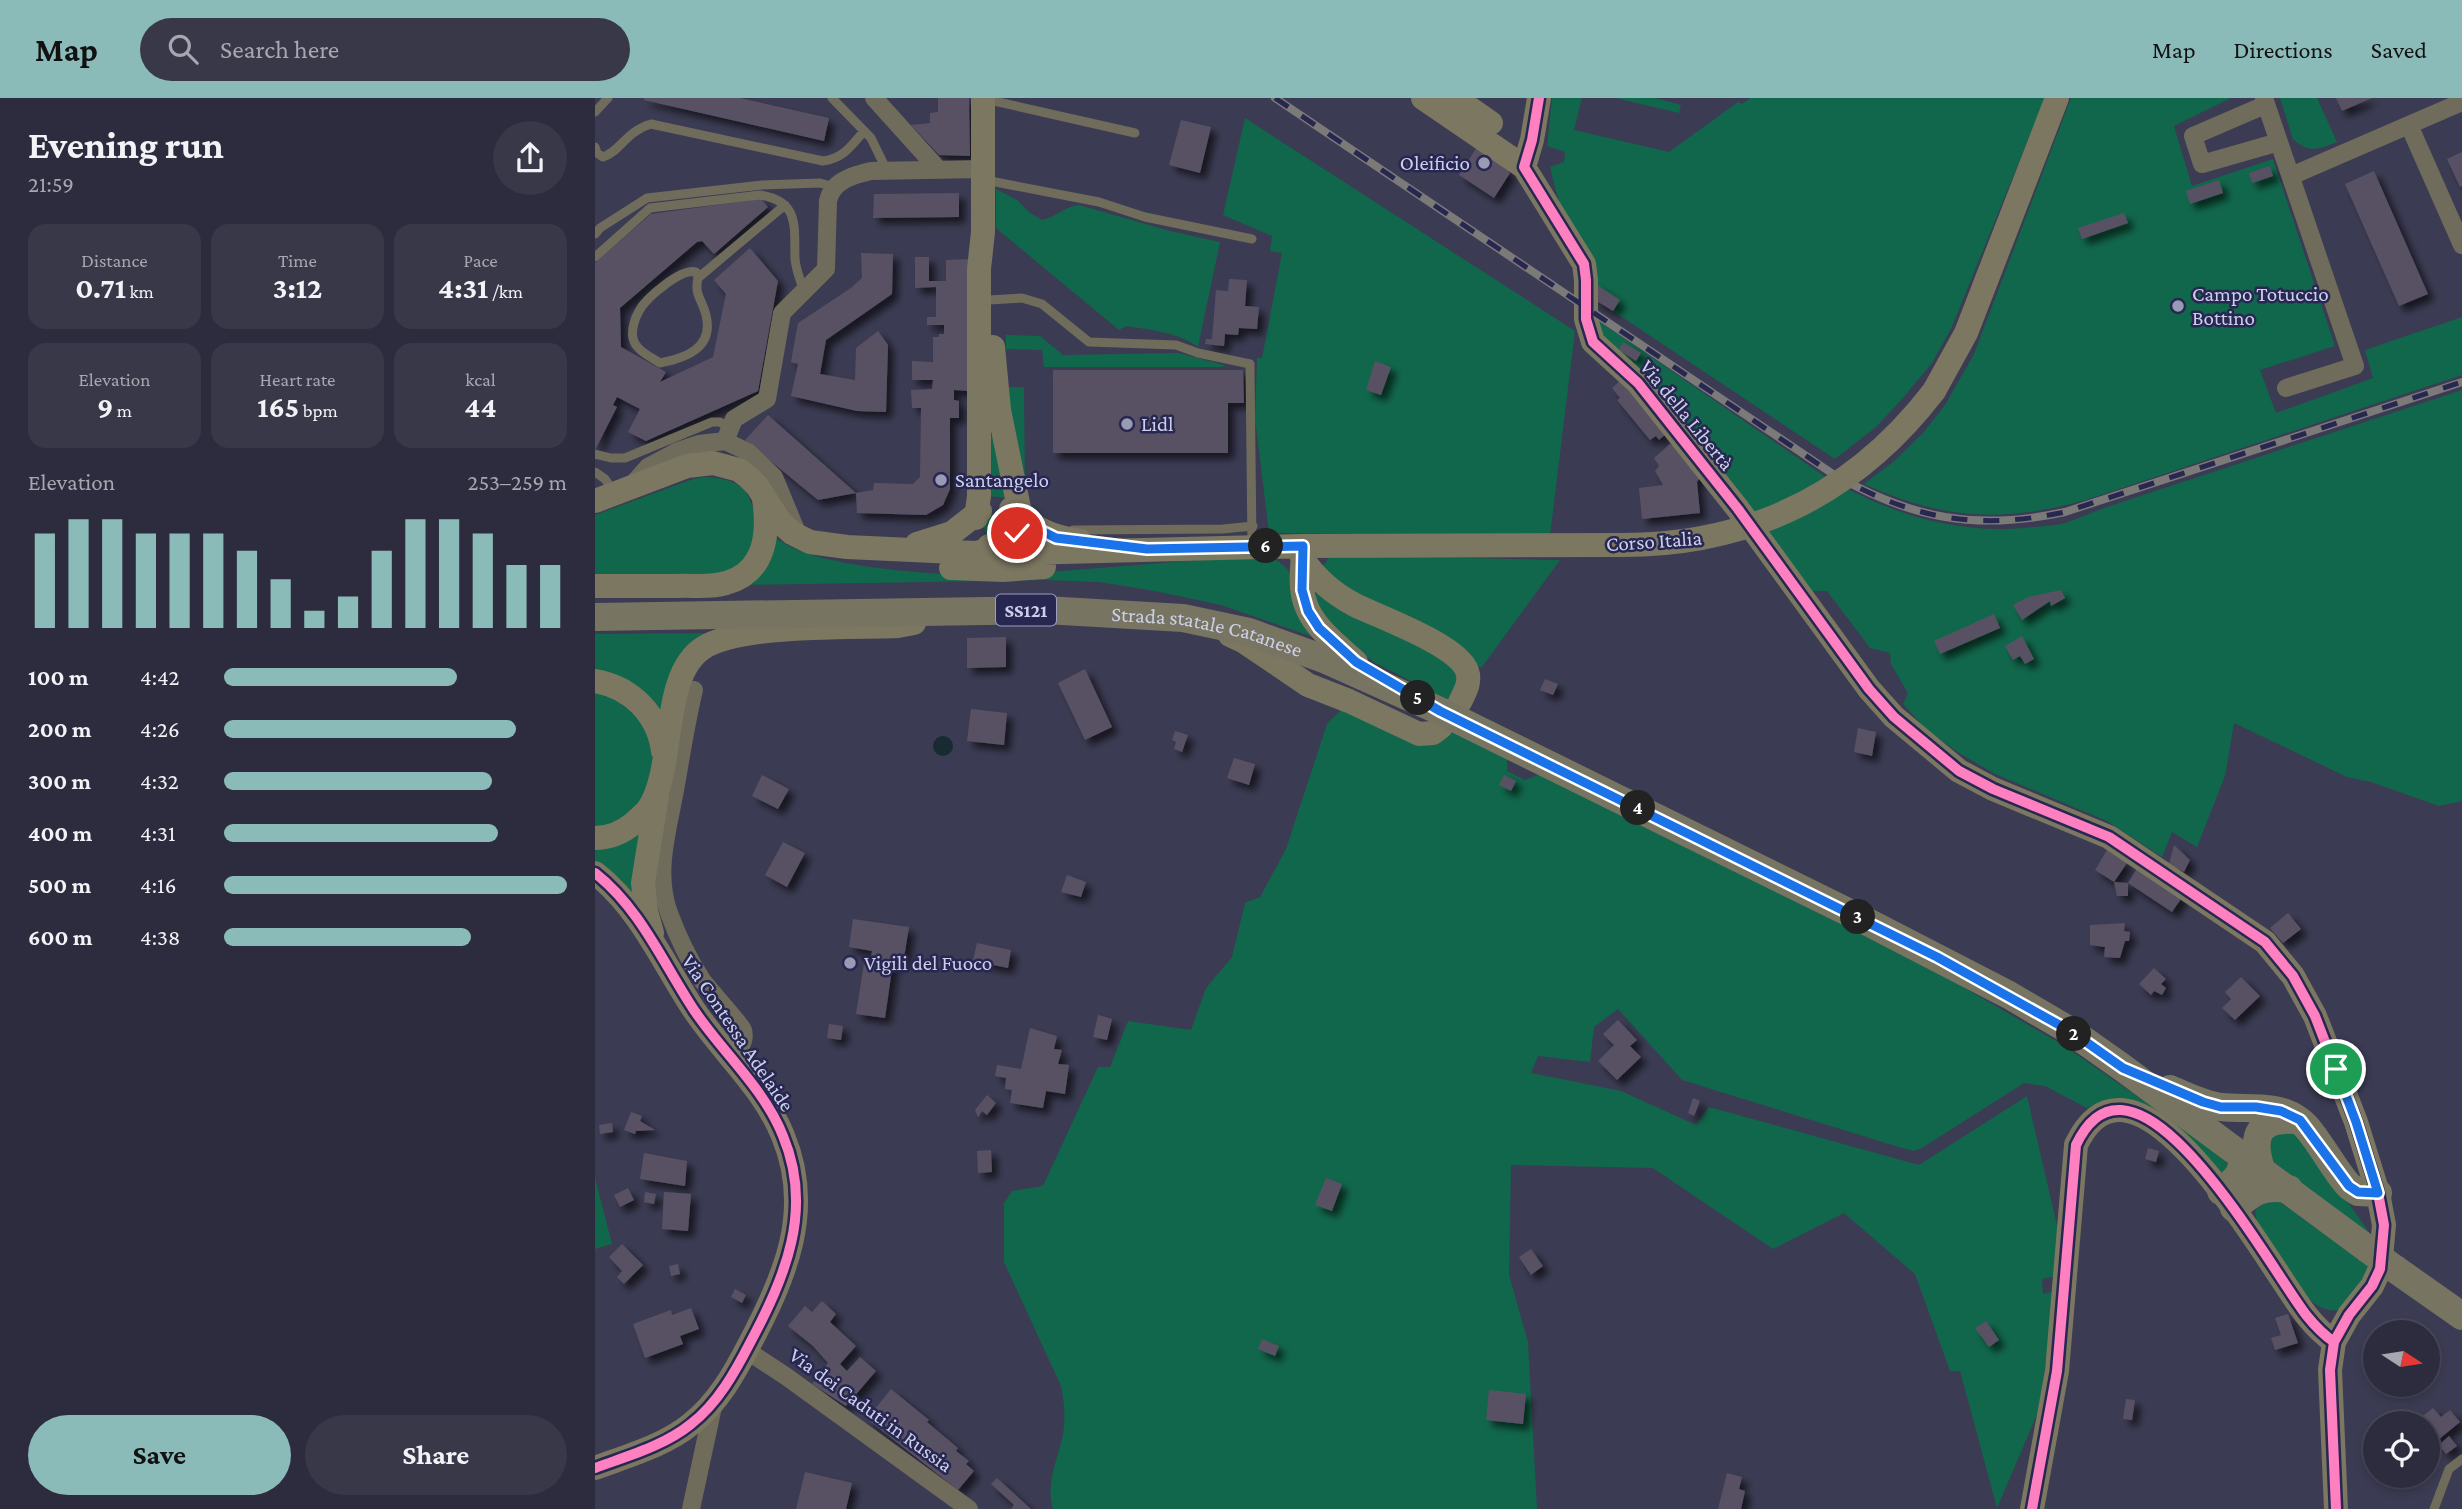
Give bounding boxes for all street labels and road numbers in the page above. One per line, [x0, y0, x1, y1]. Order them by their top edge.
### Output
street label: Via della Libertà [1635, 355, 1739, 476]
street label: Corso Italia [1605, 526, 1703, 556]
road number: SS121 [996, 594, 1056, 625]
street label: Strada statale Catanese [1111, 602, 1306, 662]
street label: Via Contessa Adelaide [677, 950, 799, 1116]
street label: Via dei Caduti in Russia [785, 1343, 958, 1477]

